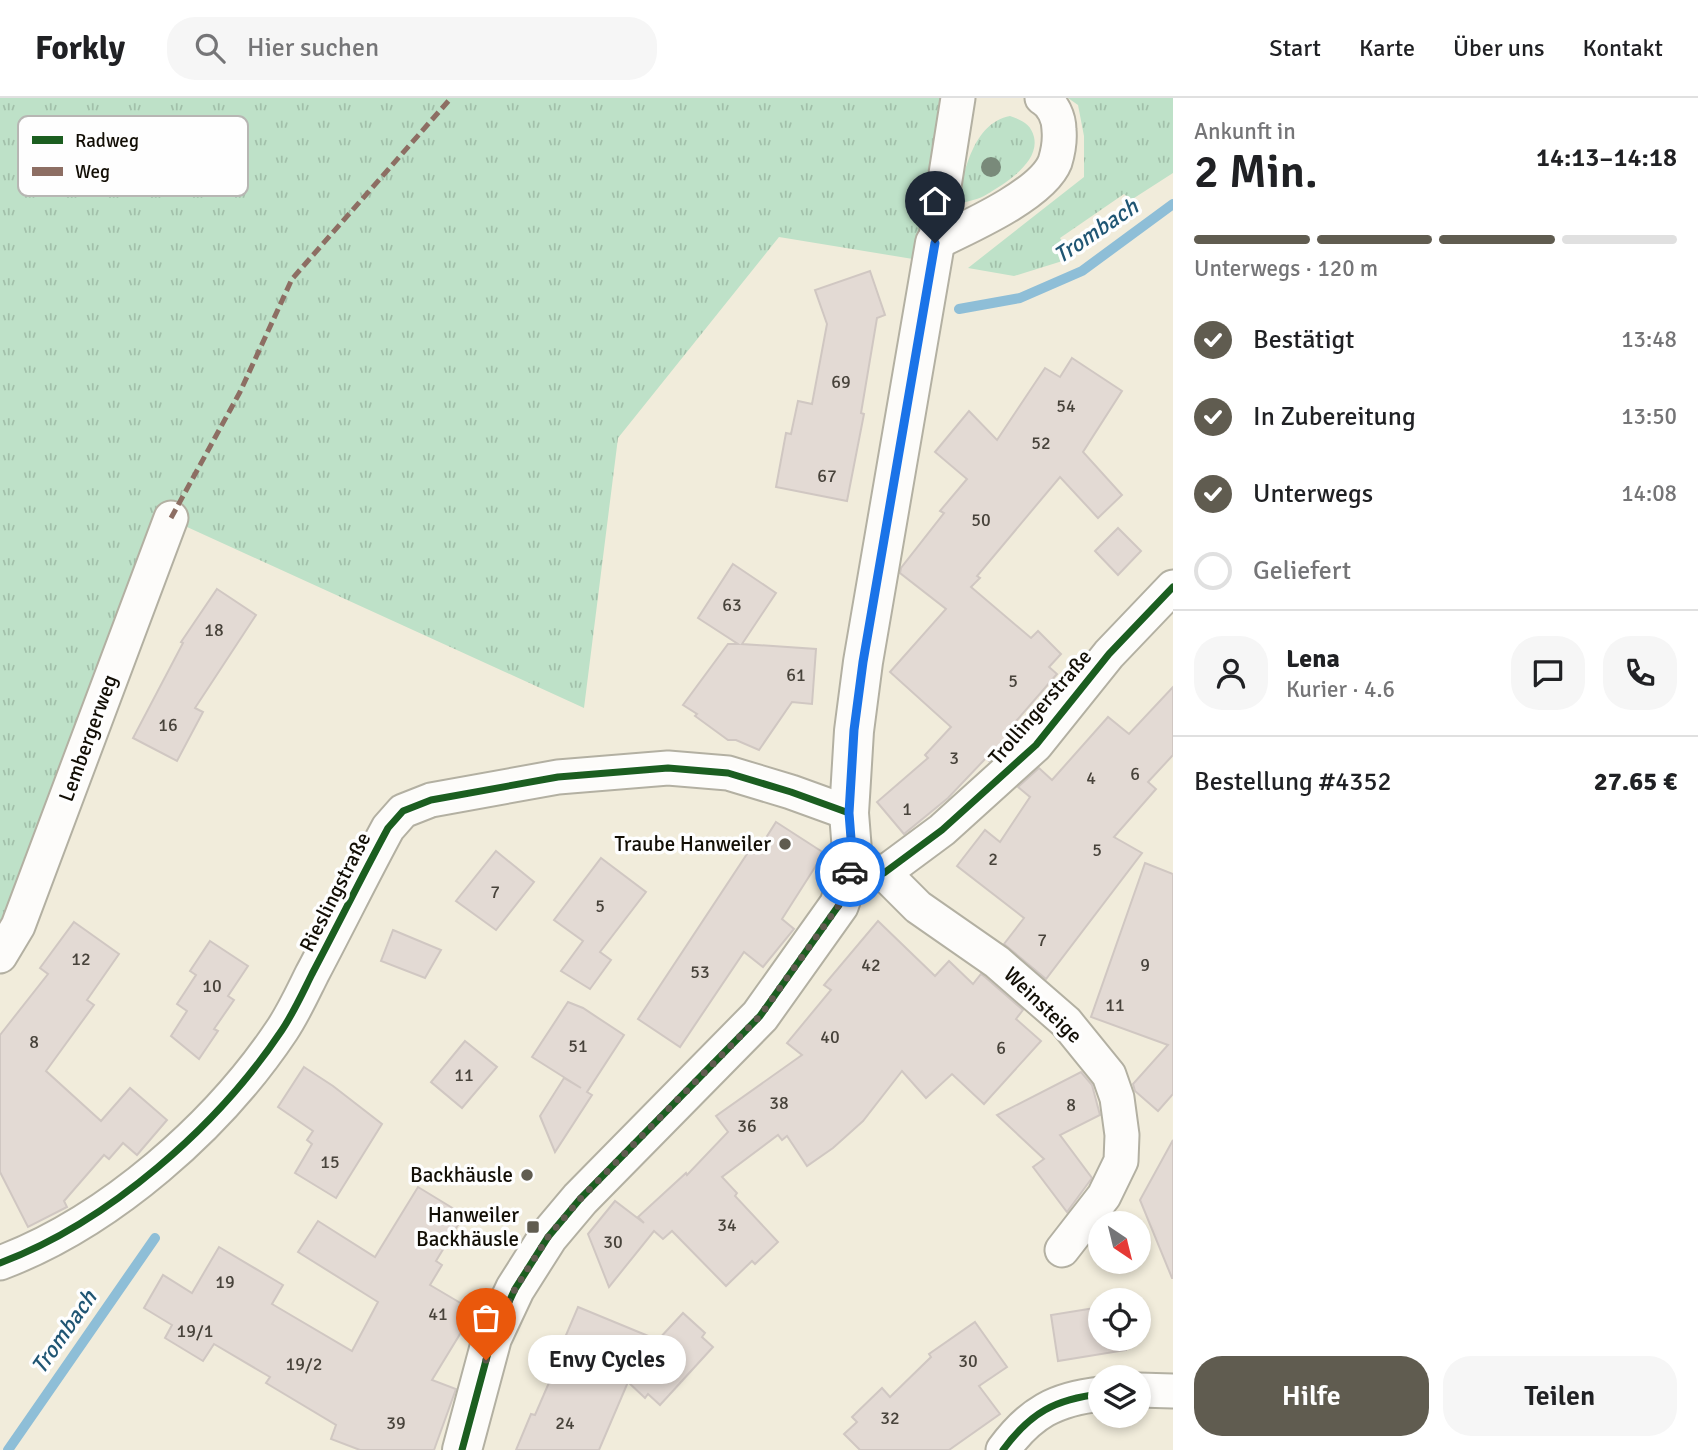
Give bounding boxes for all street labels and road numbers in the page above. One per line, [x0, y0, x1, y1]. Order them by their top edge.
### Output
street label: Trollingerstraße [983, 644, 1097, 770]
street label: Lembergerweg [53, 671, 123, 805]
street label: Rieslingstraße [294, 828, 376, 956]
street label: Weinsteige [998, 961, 1088, 1049]

